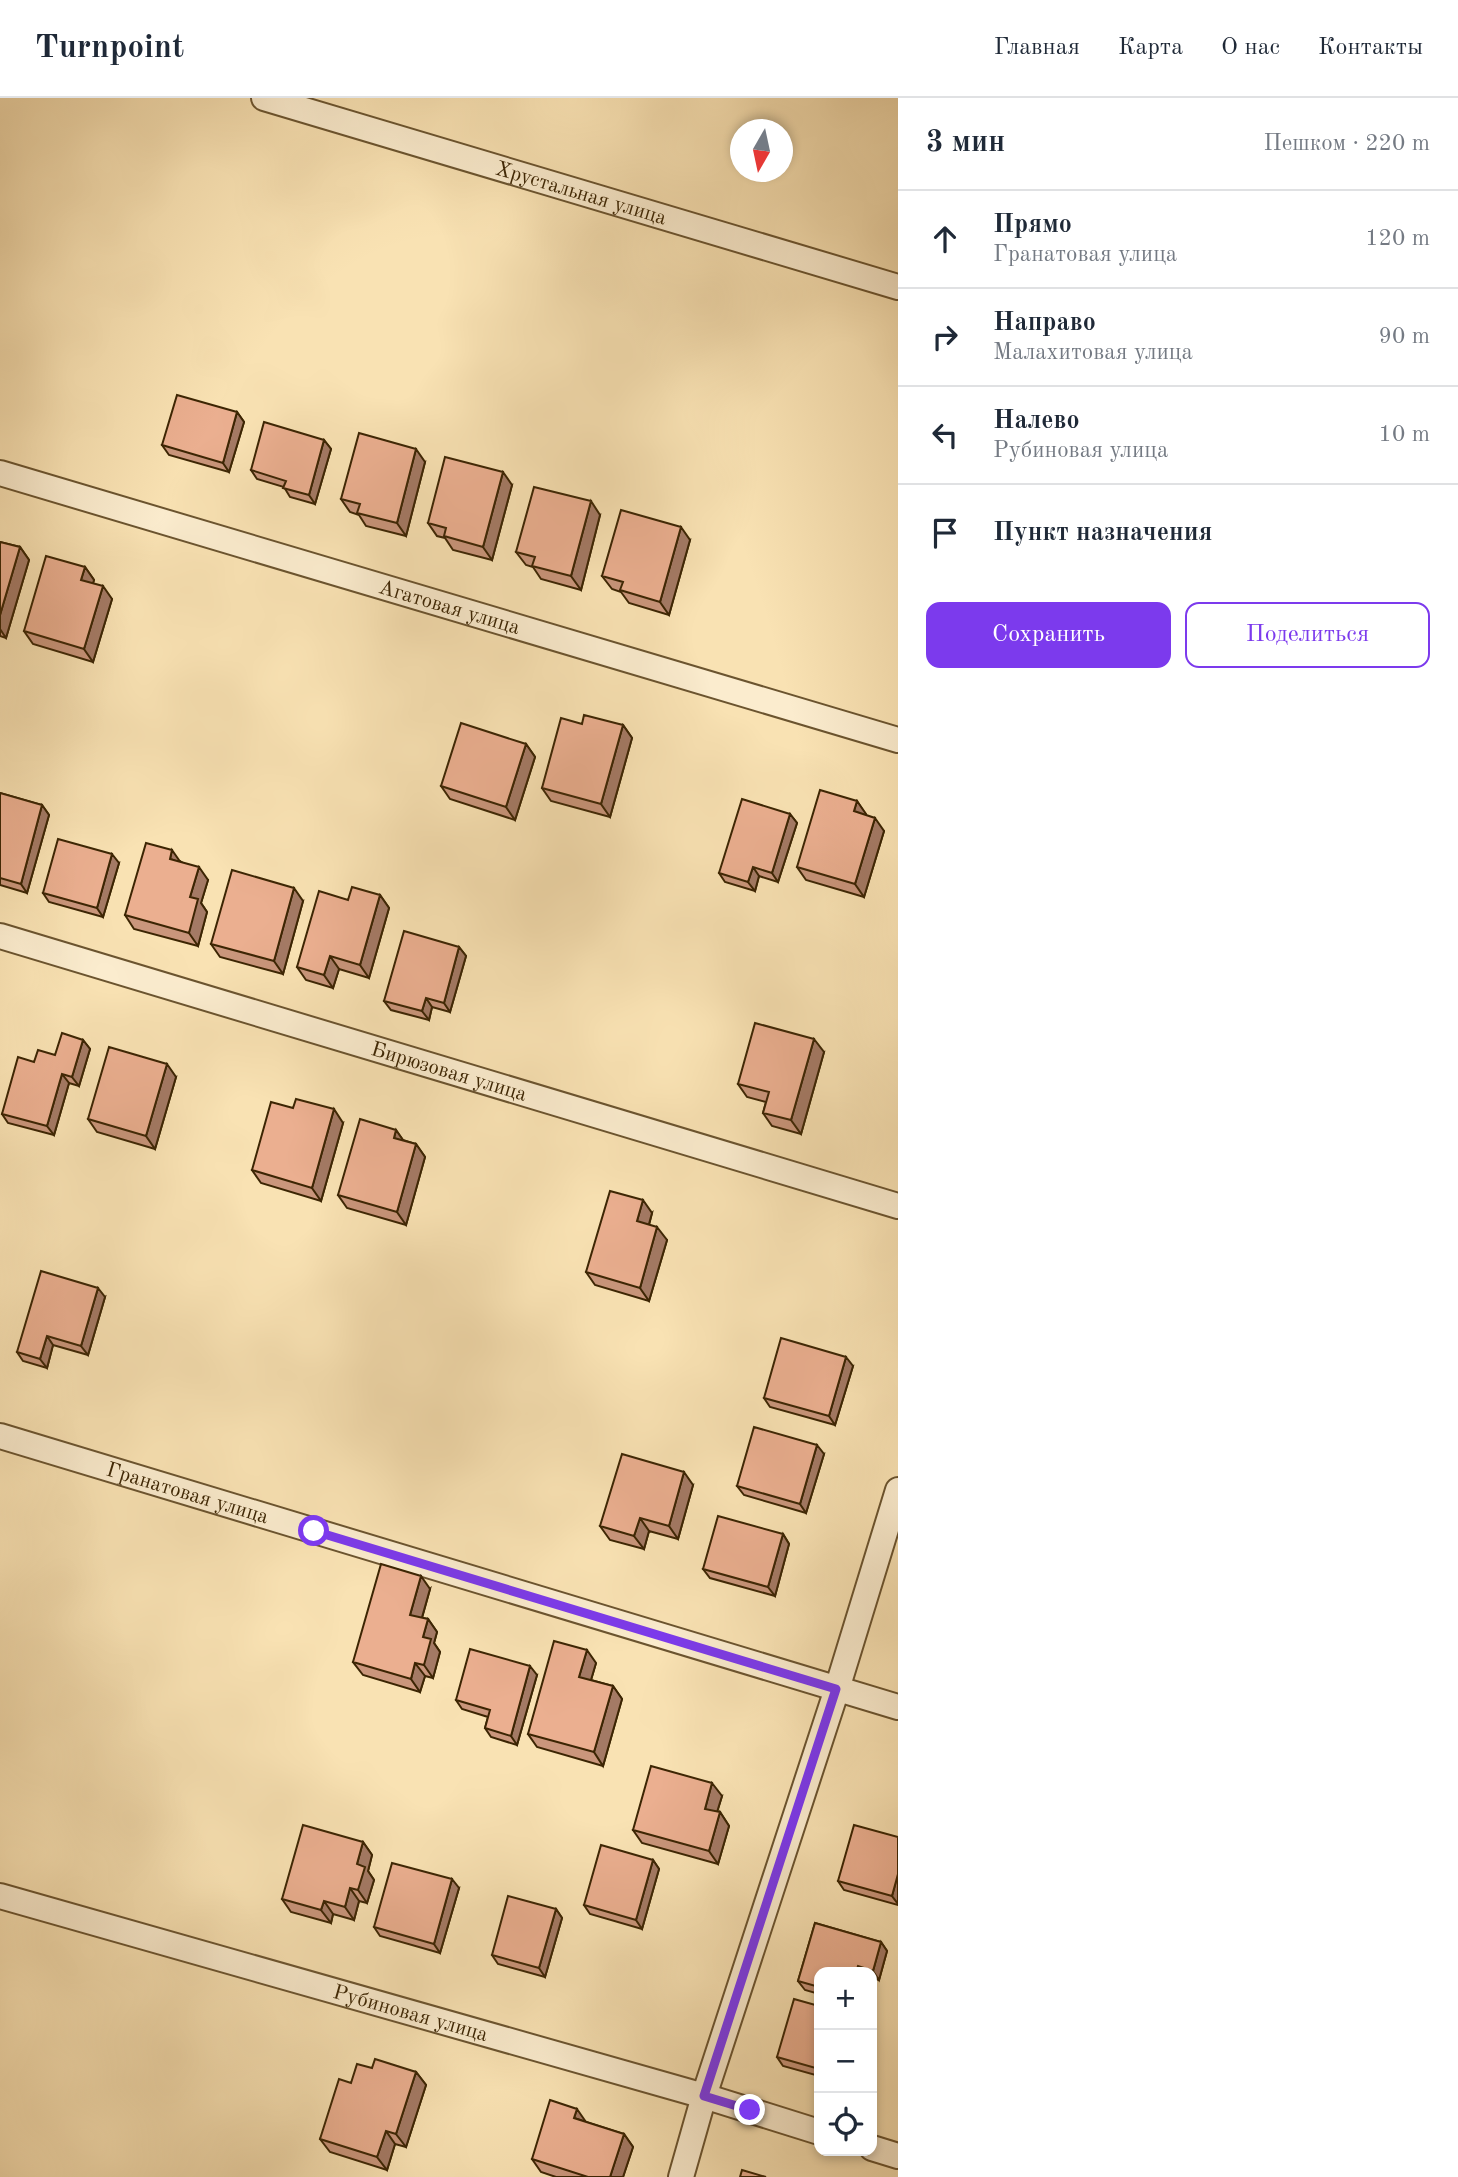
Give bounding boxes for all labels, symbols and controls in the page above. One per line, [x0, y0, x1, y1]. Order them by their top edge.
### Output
text: Turnpoint [35, 32, 184, 65]
text: Главная [994, 36, 1080, 60]
text: Карта [1118, 36, 1183, 60]
text: О нас [1221, 36, 1280, 60]
text: Контакты [1318, 36, 1423, 60]
north arrow [730, 119, 793, 182]
text: 3 мин [926, 128, 1005, 158]
text: Пешком · 220 m [1264, 132, 1430, 155]
street label: Хрустальная улица [493, 159, 669, 229]
text: Прямо [993, 212, 1072, 238]
icon: ahead [926, 220, 964, 258]
text: 120 m [1365, 227, 1430, 250]
text: Гранатовая улица [993, 243, 1177, 266]
text: Направо [993, 310, 1096, 336]
icon: right [926, 318, 964, 356]
text: 90 m [1379, 325, 1430, 348]
text: Малахитовая улица [993, 341, 1193, 364]
text: Налево [993, 408, 1080, 434]
icon: left [926, 416, 964, 454]
text: 10 m [1379, 423, 1430, 446]
text: Рубиновая улица [993, 439, 1168, 462]
icon: arrive [926, 514, 964, 552]
text: Пункт назначения [993, 520, 1212, 546]
street label: Агатовая улица [376, 577, 522, 639]
button: Сохранить [926, 602, 1171, 668]
button: Поделиться [1185, 602, 1430, 668]
street label: Бирюзовая улица [368, 1039, 529, 1106]
street label: Гранатовая улица [104, 1460, 271, 1528]
route start [298, 1515, 329, 1546]
map controls [814, 1967, 877, 2156]
button: + [814, 1967, 877, 2030]
street label: Рубиновая улица [330, 1982, 490, 2046]
button: − [814, 2030, 877, 2093]
button: locate [814, 2093, 877, 2156]
route end [734, 2094, 765, 2125]

